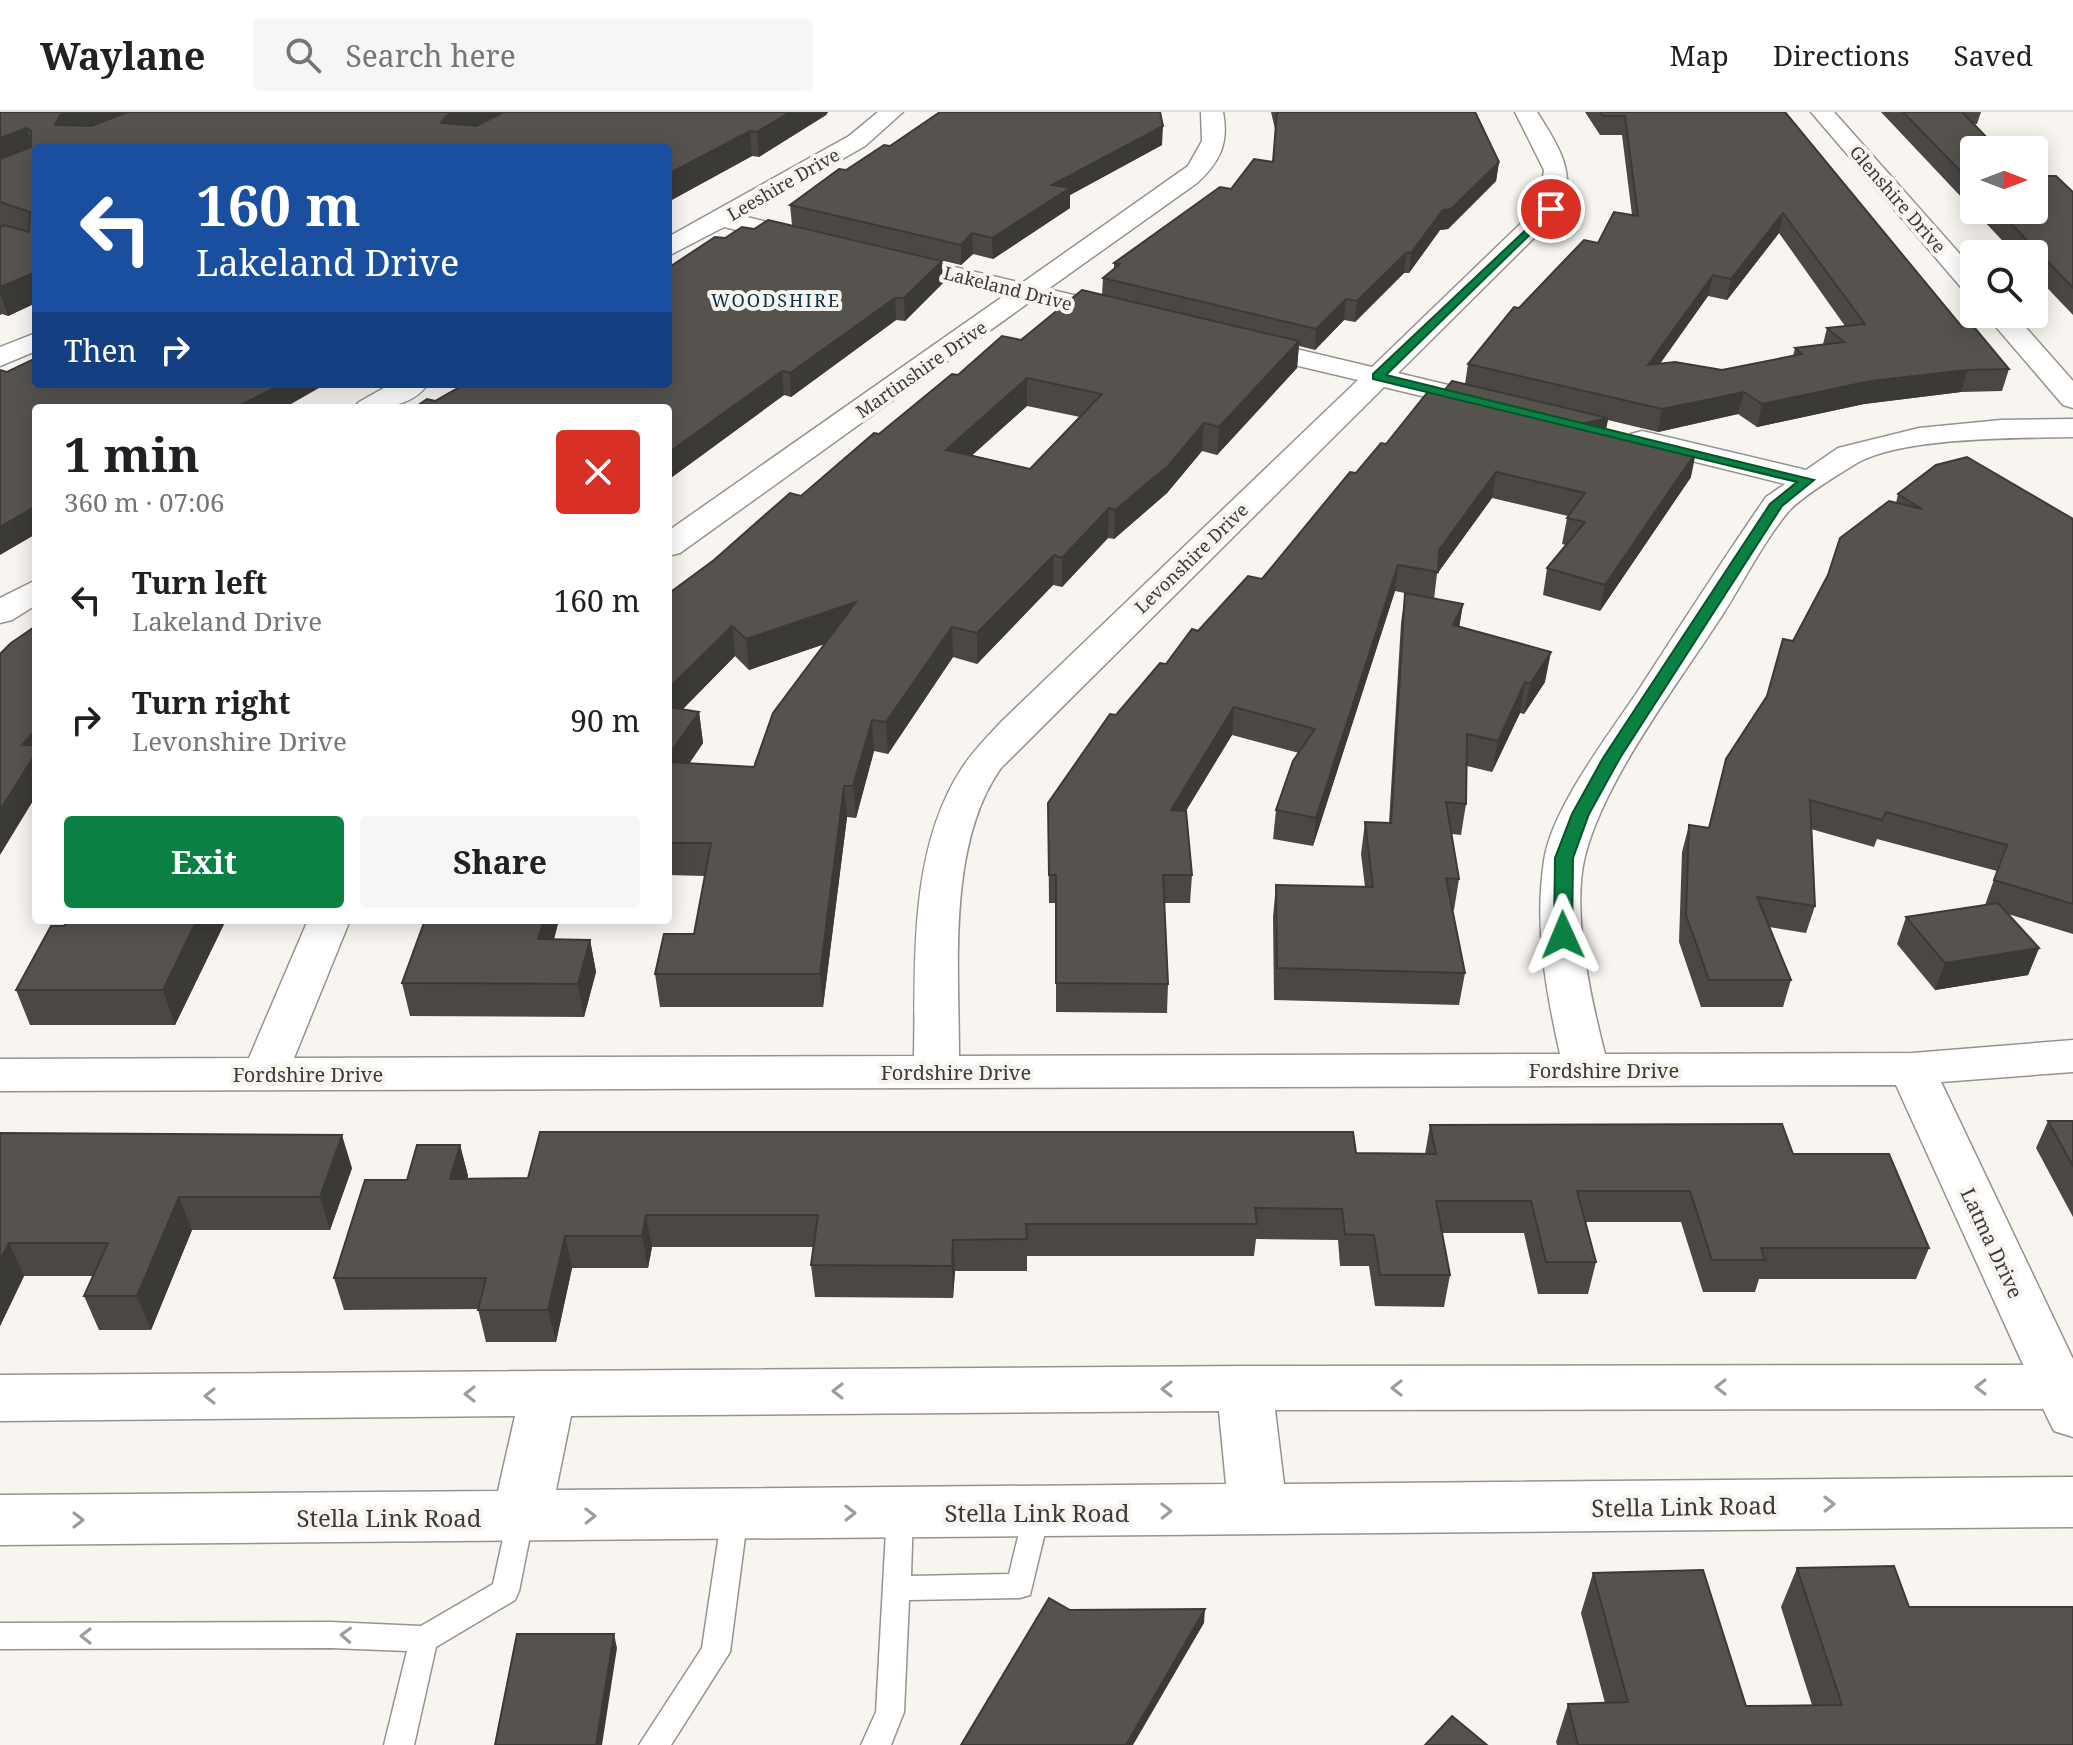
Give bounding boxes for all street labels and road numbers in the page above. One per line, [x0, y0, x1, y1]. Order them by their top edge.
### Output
street label: Glenshire Drive [1845, 140, 1951, 258]
street label: Leeshire Drive [722, 142, 844, 226]
street label: Lakeland Drive [941, 260, 1075, 316]
street label: Martinshire Drive [851, 315, 991, 423]
street label: Levonshire Drive [1129, 498, 1253, 618]
street label: Fordshire Drive [1529, 1057, 1679, 1084]
street label: Fordshire Drive [881, 1059, 1031, 1086]
street label: Fordshire Drive [233, 1061, 383, 1088]
street label: Latma Drive [1955, 1183, 2029, 1303]
street label: Stella Link Road [1591, 1488, 1777, 1524]
street label: Stella Link Road [944, 1496, 1130, 1529]
street label: Stella Link Road [296, 1501, 482, 1534]

